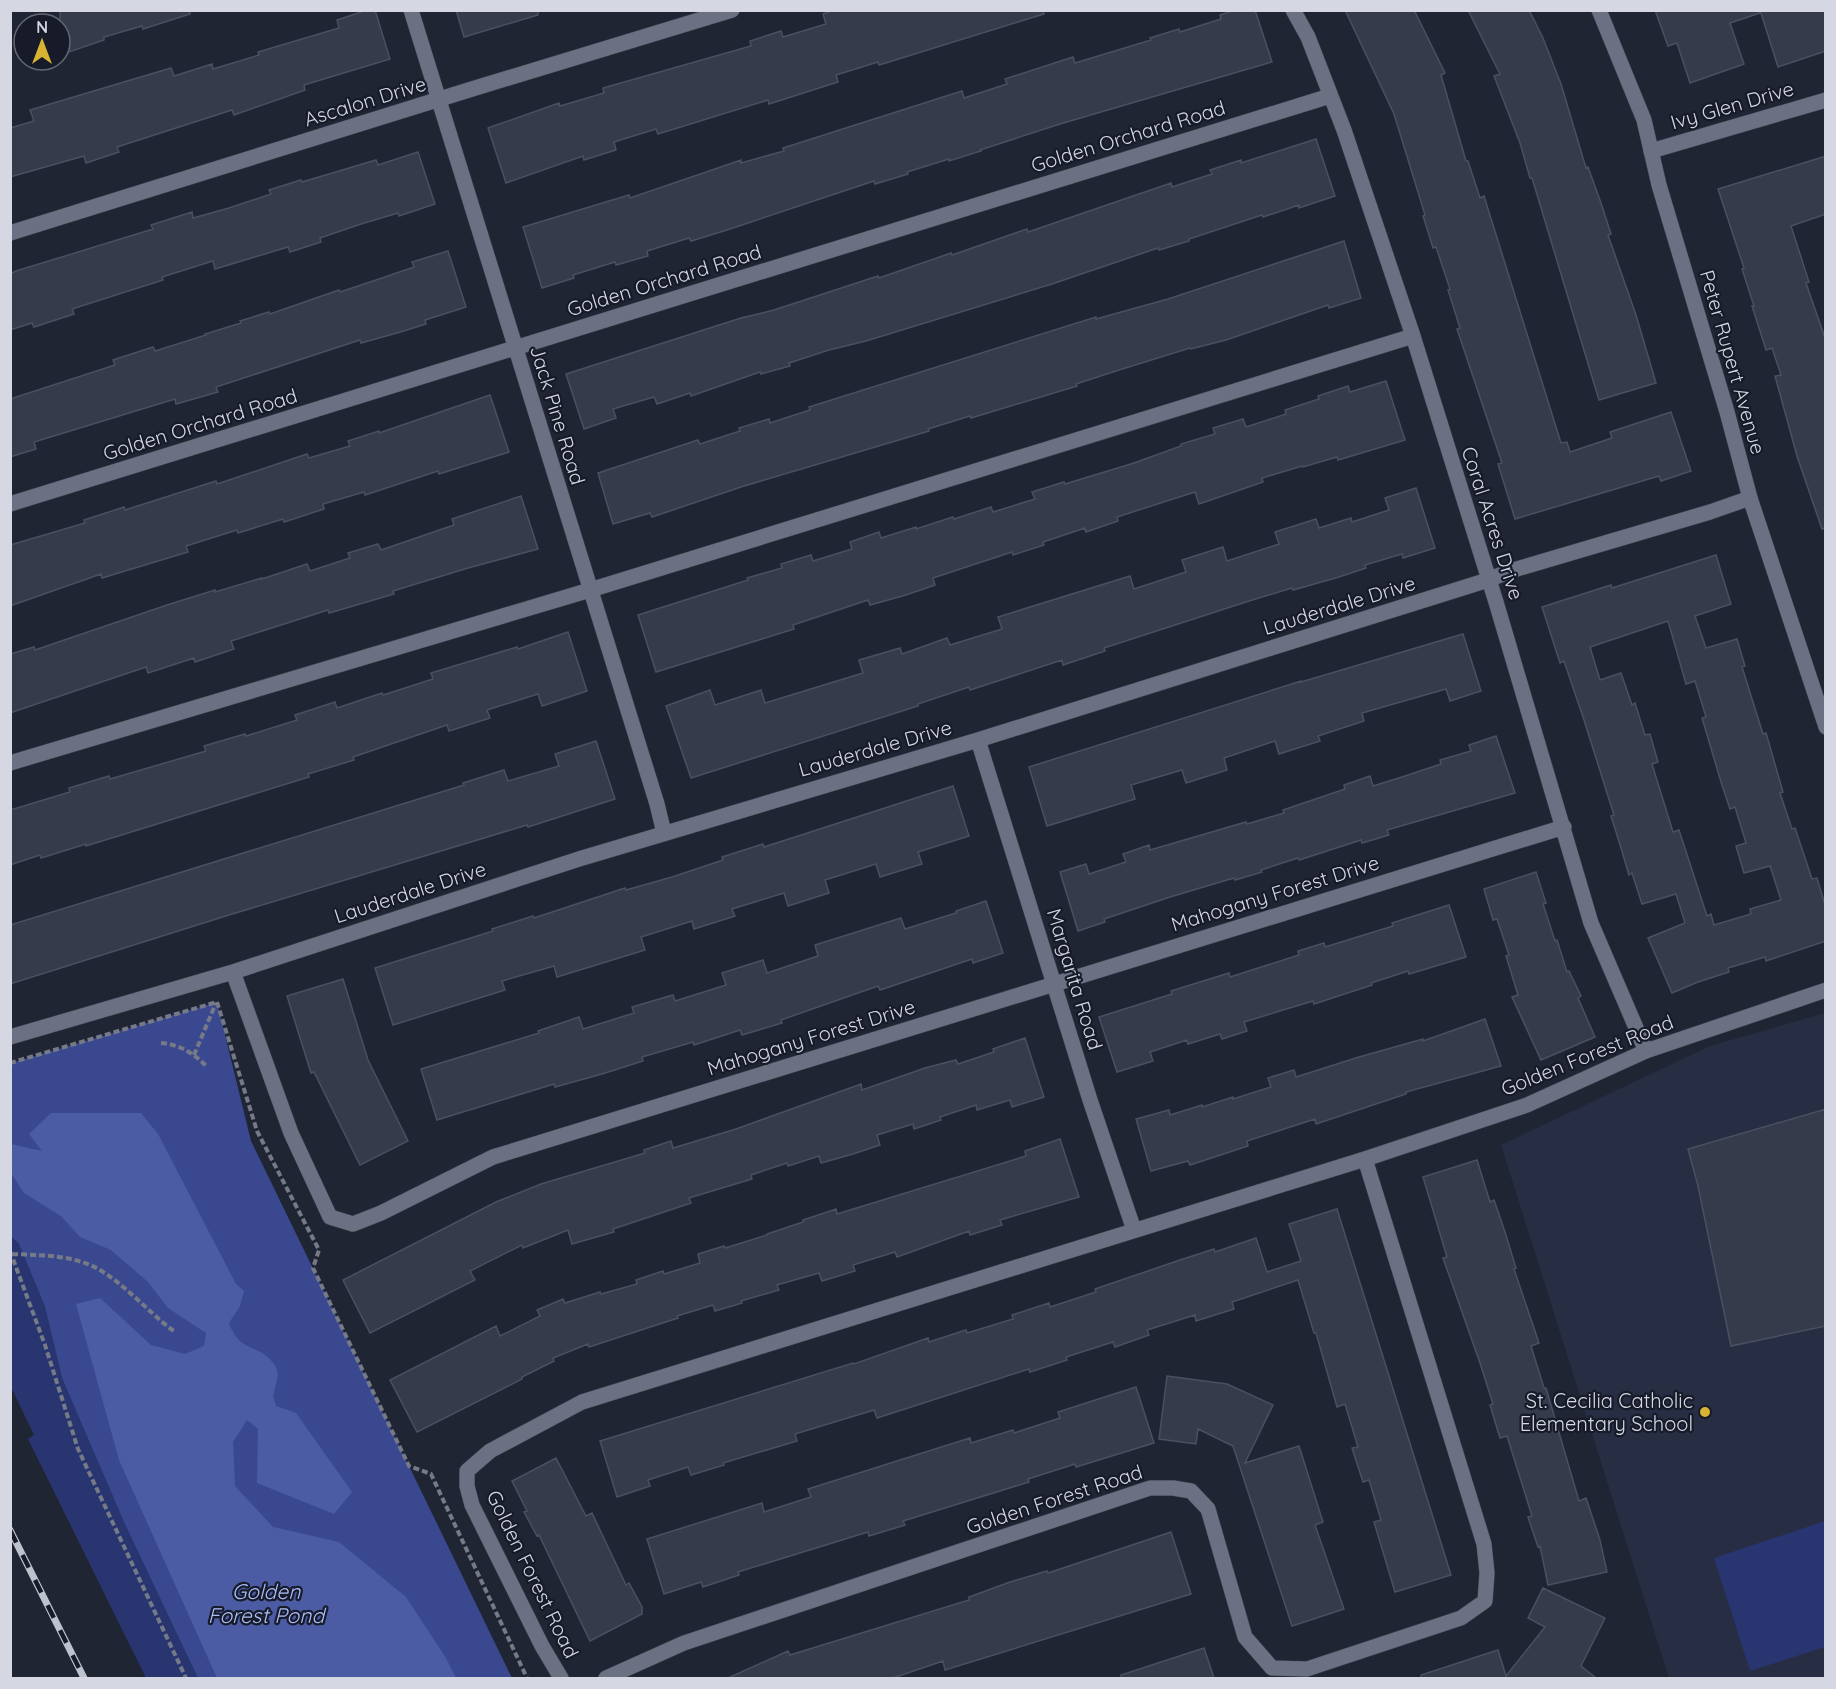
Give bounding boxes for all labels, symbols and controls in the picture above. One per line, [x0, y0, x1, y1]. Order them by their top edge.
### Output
north arrow [12, 12, 72, 72]
text: N [36, 17, 48, 37]
street label: Ascalon Drive [301, 71, 429, 131]
street label: Ivy Glen Drive [1667, 75, 1797, 135]
street label: Golden Orchard Road [1028, 95, 1228, 177]
street label: Golden Orchard Road [564, 239, 764, 321]
street label: Peter Rupert Avenue [1695, 267, 1771, 457]
street label: Jack Pine Road [525, 342, 591, 488]
street label: Golden Orchard Road [100, 383, 300, 465]
street label: Coral Acres Drive [1456, 443, 1530, 603]
street label: Lauderdale Drive [1260, 570, 1418, 640]
street label: Lauderdale Drive [796, 714, 954, 782]
street label: Mahogany Forest Drive [1168, 849, 1382, 937]
street label: Lauderdale Drive [331, 856, 489, 928]
street label: Margarita Road [1042, 905, 1108, 1053]
street label: Mahogany Forest Drive [704, 993, 918, 1081]
street label: Golden Forest Road [1497, 1009, 1677, 1101]
place label: St. Cecilia Catholic Elementary School [1520, 1388, 1693, 1436]
marker: St. Cecilia Catholic Elementary School [1698, 1405, 1712, 1419]
street label: Golden Forest Road [963, 1459, 1145, 1539]
street label: Golden Forest Road [481, 1486, 585, 1662]
water label: Golden Forest Pond [208, 1578, 326, 1628]

